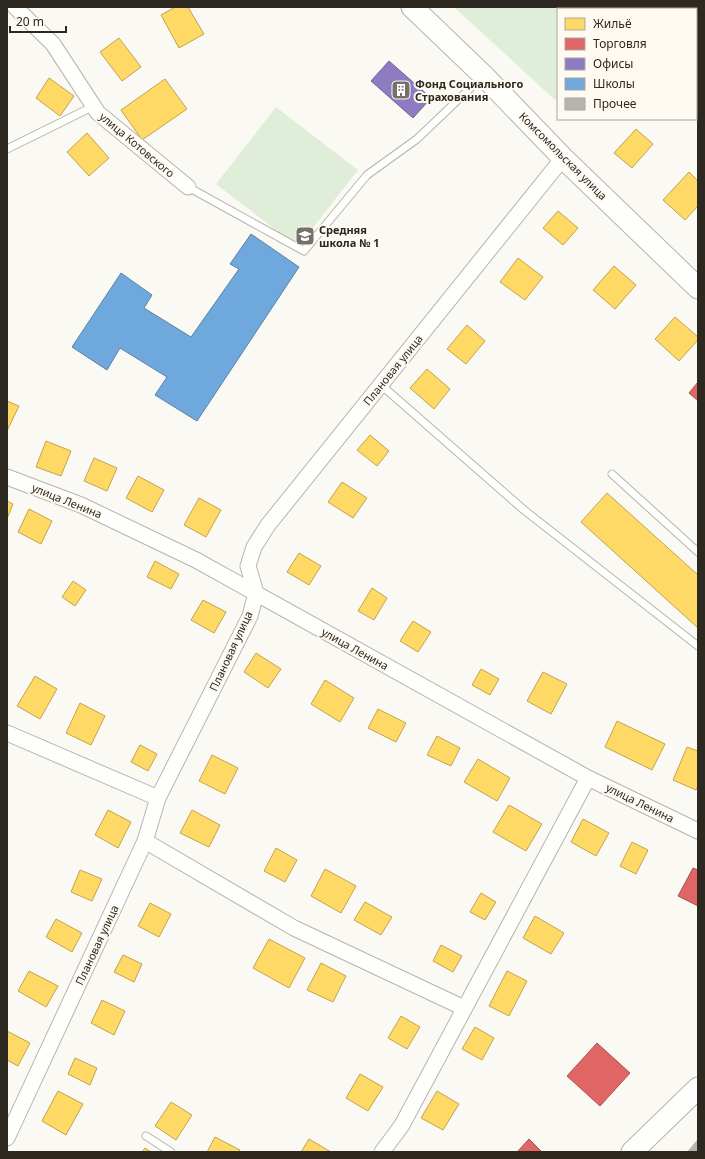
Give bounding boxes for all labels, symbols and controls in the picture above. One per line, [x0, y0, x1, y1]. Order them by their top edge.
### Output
scale bar [10, 8, 66, 34]
legend [557, 8, 697, 120]
text: 20 m [16, 13, 44, 30]
text: Жильё [593, 15, 632, 32]
text: Торговля [593, 35, 647, 52]
text: Офисы [593, 55, 633, 72]
text: Школы [593, 75, 635, 92]
place label: Фонд Социального Страхования [415, 76, 523, 104]
building icon: Фонд Социального Страхования [390, 79, 412, 101]
text: Прочее [593, 95, 637, 112]
street label: Комсомольская улица [516, 108, 611, 203]
street label: улица Котовского [97, 109, 178, 180]
place label: Средняя школа № 1 [319, 222, 380, 250]
school or university icon: Средняя школа № 1 [294, 225, 316, 247]
street label: Плановая улица [360, 331, 426, 408]
street label: улица Ленина [30, 480, 104, 521]
street label: Плановая улица [205, 608, 256, 693]
street label: улица Ленина [319, 624, 391, 673]
street label: улица Ленина [604, 780, 677, 826]
street label: Плановая улица [71, 902, 122, 987]

